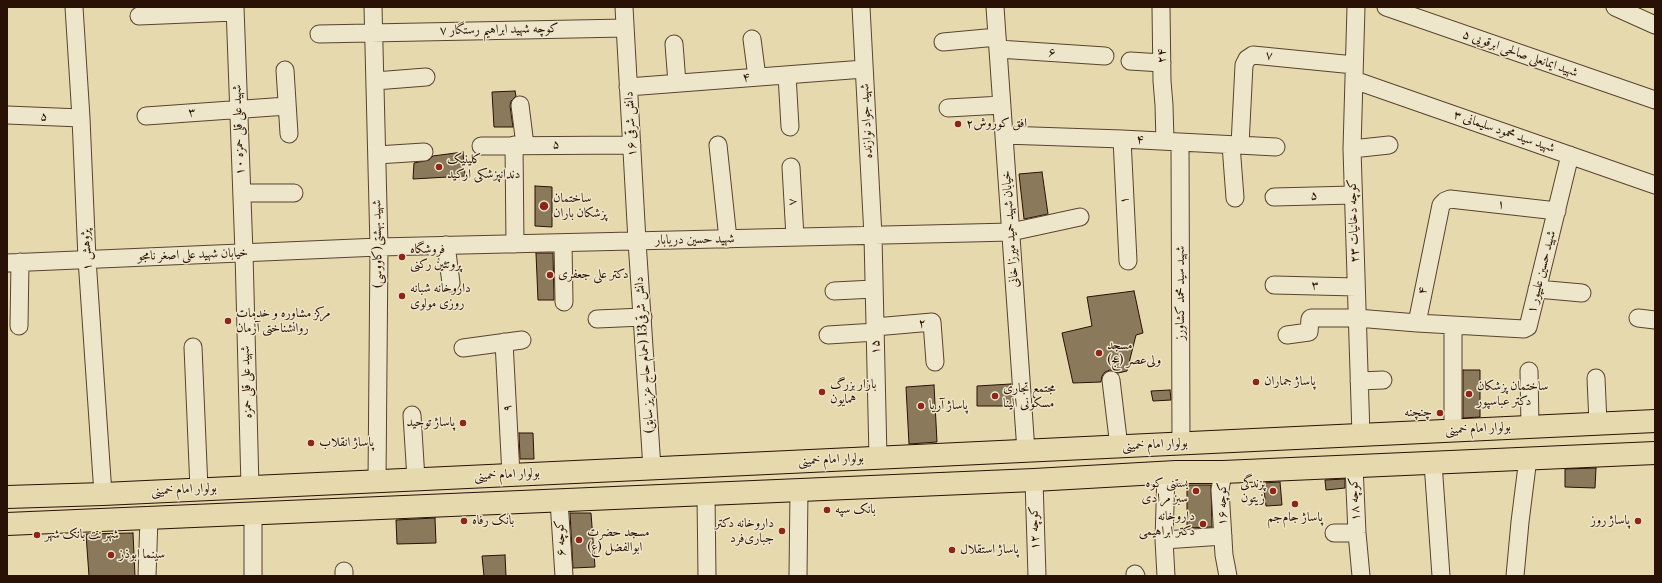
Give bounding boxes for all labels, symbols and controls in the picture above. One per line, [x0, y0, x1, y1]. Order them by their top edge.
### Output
street label: کوچه شهید ابراهیم رستگار ۷ [439, 21, 559, 39]
street label: شهید ایمانعلی صالحی ابرقویی ۵ [1460, 27, 1580, 81]
street label: ۶ [1048, 45, 1056, 61]
street label: ۲۴ [1154, 48, 1170, 64]
street label: ۷ [1264, 48, 1274, 64]
street label: ۴ [742, 70, 750, 86]
street label: شهید جواد نوازنده [857, 83, 877, 159]
street label: شهید علی قلی حمزه ۱۰ [230, 84, 248, 176]
street label: دانش شرقی ۱۶ [621, 91, 641, 157]
street label: ۳ [188, 105, 196, 121]
street label: شهید سید محمود سلیمانی ۳ [1451, 107, 1557, 157]
street label: ۵ [40, 109, 48, 125]
place label: افق کوروش۲ [966, 116, 1027, 132]
marker: افق کوروش۲ [953, 119, 963, 129]
street label: ۴ [1136, 132, 1144, 148]
street label: ۵ [552, 137, 560, 153]
place label: کلینیک دندانپزشکی ارکید [447, 152, 520, 183]
marker: کلینیک دندانپزشکی ارکید [434, 162, 444, 172]
street label: خیابان شهید حمید میرزا خانی [999, 170, 1023, 288]
street label: کوچه دخانیات ۲۳ [1345, 179, 1363, 263]
street label: ۵ [1310, 188, 1318, 204]
place label: ساختمان پزشکان باران [553, 191, 607, 222]
street label: ۱ [1117, 196, 1133, 204]
street label: ۱ [1496, 197, 1506, 213]
street label: ۷ [785, 198, 801, 206]
street label: شهید بهشتی(کاووسی) [369, 200, 387, 288]
marker: ساختمان پزشکان باران [538, 200, 550, 212]
street label: پژوهش ۱ [78, 229, 96, 271]
street label: شهید حسین علیپور ۱ [1524, 229, 1560, 315]
street label: شهید حسین دریابار [655, 232, 735, 248]
place label: فروشگاه پروتئین رکنی [410, 242, 462, 273]
street label: خیابان شهید علی اصغر نامجو [137, 245, 249, 265]
street label: شهید سید محمد کشاورز [1173, 246, 1189, 340]
marker: فروشگاه پروتئین رکنی [397, 252, 407, 262]
place label: دکتر علی جعفری [558, 267, 629, 283]
marker: دکتر علی جعفری [545, 270, 555, 280]
street label: دانش شرقی13 (حمام حاج عزیز سابق) [632, 276, 658, 434]
street label: ۳ [1311, 278, 1319, 294]
place label: داروخانه شبانه روزی مولوی [410, 281, 471, 312]
street label: ۴ [1415, 286, 1431, 296]
marker: داروخانه شبانه روزی مولوی [397, 291, 407, 301]
place label: مرکز مشاوره و خدمات روانشناختی آرمان [236, 306, 330, 337]
marker: مرکز مشاوره و خدمات روانشناختی آرمان [223, 316, 233, 326]
street label: ۲ [918, 316, 926, 332]
place label: مسجد ولی‌عصر (عج) [1107, 338, 1161, 369]
street label: ۱۵ [868, 339, 884, 355]
street label: شهید علی قلی حمزه [238, 345, 256, 419]
marker: مسجد ولی‌عصر (عج) [1094, 348, 1104, 358]
place label: پاساژ جماران [1264, 374, 1316, 390]
place label: بازار بزرگ همایون [830, 377, 876, 408]
marker: پاساژ جماران [1251, 377, 1261, 387]
place label: ساختمان پزشکان دکتر عباسپور [1477, 379, 1548, 410]
place label: مجتمع تجاری مسکونی الینا [1003, 381, 1056, 412]
marker: بازار بزرگ همایون [817, 387, 827, 397]
marker: ساختمان پزشکان دکتر عباسپور [1464, 389, 1474, 399]
marker: مجتمع تجاری مسکونی الینا [990, 391, 1000, 401]
place label: پاساژ آریا [929, 398, 968, 414]
marker: پاساژ آریا [916, 401, 926, 411]
street label: ۹ [500, 404, 516, 412]
place label: چنچنه [1404, 405, 1432, 421]
marker: چنچنه [1435, 408, 1445, 418]
place label: پاساژ توحید [407, 415, 455, 431]
marker: پاساژ توحید [458, 418, 468, 428]
street label: بولوار امام خمینی [1445, 419, 1511, 439]
place label: پاساژ انقلاب [319, 435, 374, 451]
street label: بولوار امام خمینی [1122, 435, 1188, 455]
marker: پاساژ انقلاب [306, 438, 316, 448]
street label: بولوار امام خمینی [798, 450, 864, 470]
street label: بولوار امام خمینی [474, 465, 540, 485]
place label: بستنی کوه سبز مرادی [1142, 476, 1188, 507]
place label: پزندگی زیتون [1240, 476, 1265, 507]
street label: کوچه ۱۸ [1346, 477, 1364, 521]
street label: بولوار امام خمینی [151, 480, 217, 500]
street label: کوچه ۱۶ [1215, 482, 1231, 526]
marker: بستنی کوه سبز مرادی [1191, 486, 1201, 496]
marker: پزندگی زیتون [1268, 486, 1278, 496]
marker: پاساژ جام‌جم [1290, 499, 1300, 509]
place label: بانک سپه [835, 502, 876, 518]
marker: بانک سپه [822, 505, 832, 515]
street label: کوچه ۱۲ [1026, 506, 1044, 550]
place label: داروخانه دکتر ابراهیمی [1139, 509, 1195, 540]
place label: پاساژ جام‌جم [1267, 510, 1323, 526]
place label: بانک رفاه [472, 513, 514, 529]
place label: پاساژ روز [1591, 513, 1630, 529]
marker: بانک رفاه [459, 516, 469, 526]
place label: داروخانه دکتر جباری‌فرد [715, 516, 774, 547]
marker: پاساژ روز [1633, 516, 1643, 526]
marker: داروخانه دکتر ابراهیمی [1198, 519, 1208, 529]
street label: کوچه ۶ [552, 520, 570, 556]
place label: مسجد حضرت ابوالفضل (ع) [587, 525, 650, 556]
marker: داروخانه دکتر جباری‌فرد [777, 526, 787, 536]
place label: شهر نت بانک شهر [45, 527, 119, 543]
marker: شهر نت بانک شهر [32, 530, 42, 540]
marker: مسجد حضرت ابوالفضل (ع) [574, 535, 584, 545]
place label: پاساژ استقلال [960, 542, 1019, 558]
marker: پاساژ استقلال [947, 545, 957, 555]
place label: سینما ابوذز [119, 547, 165, 563]
marker: سینما ابوذز [106, 550, 116, 560]

